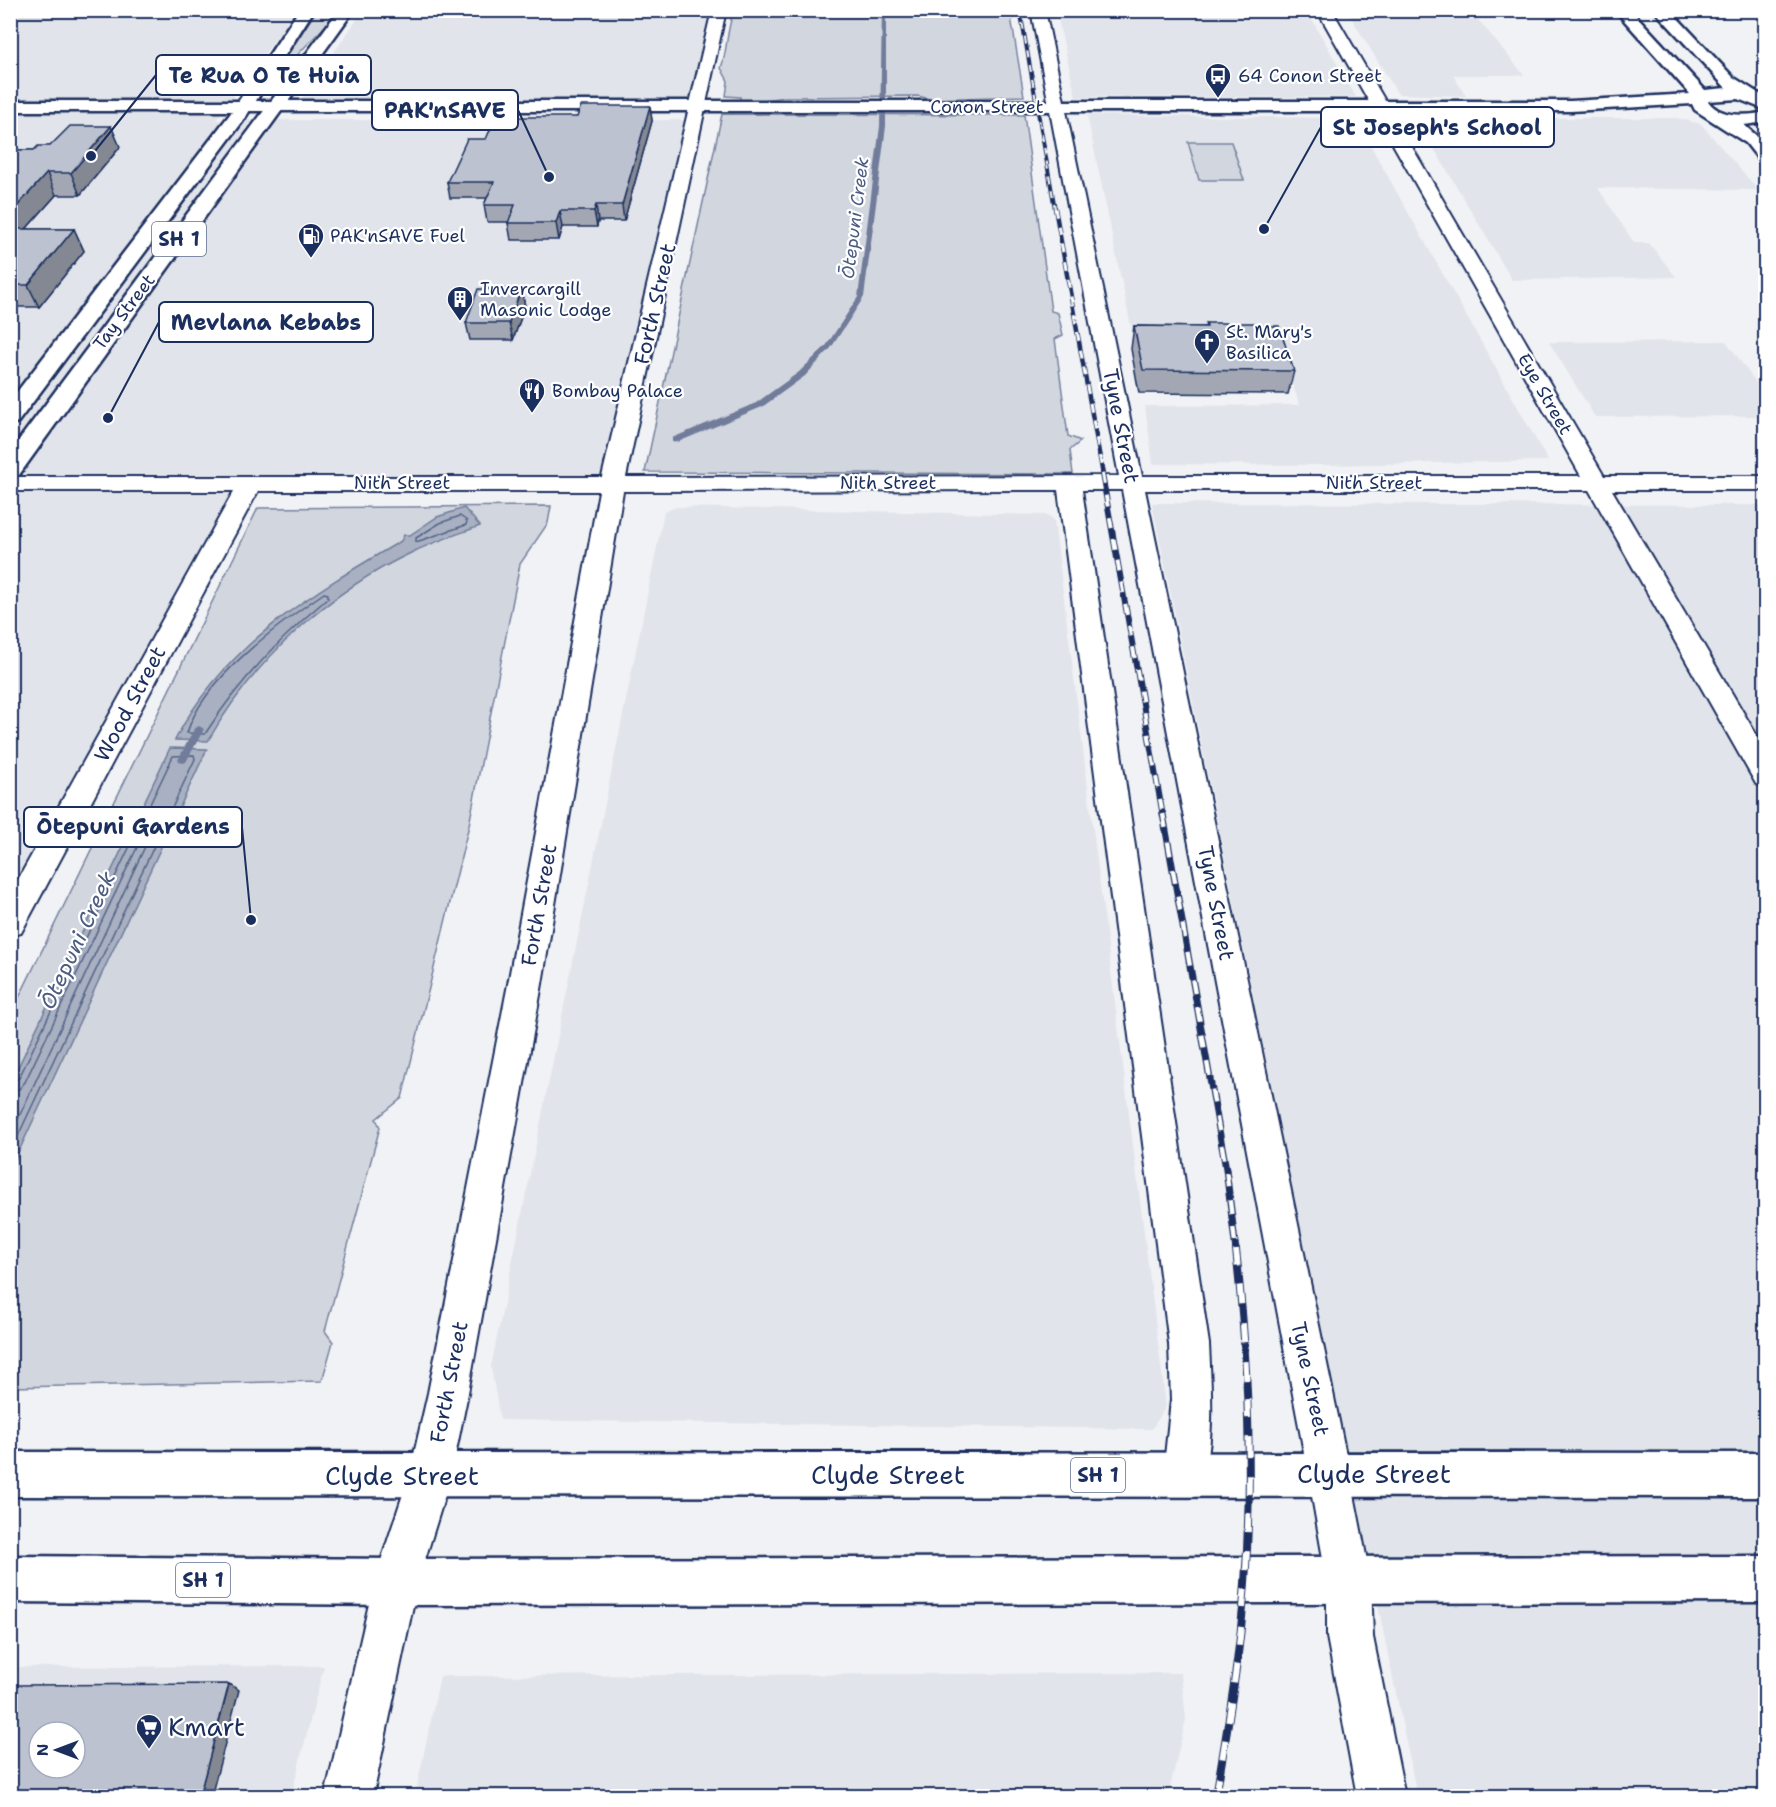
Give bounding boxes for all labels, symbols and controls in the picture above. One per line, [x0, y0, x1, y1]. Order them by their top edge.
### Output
callout: Te Rua O Te Huia [156, 55, 371, 95]
text: Te Rua O Te Huia [169, 61, 359, 90]
bus stop icon: 64 Conon Street [1203, 61, 1233, 99]
place label: 64 Conon Street [1238, 64, 1382, 88]
callout: PAK'nSAVE [372, 90, 518, 130]
street label: Conon Street [930, 95, 1044, 119]
text: PAK'nSAVE [384, 96, 506, 125]
callout: St Joseph's School [1321, 107, 1554, 147]
text: St Joseph's School [1332, 113, 1542, 142]
water label: Ōtepuni Creek [836, 155, 874, 280]
fuel station icon: PAK'nSAVE Fuel [296, 221, 326, 259]
road number: SH 1 [152, 222, 206, 256]
place label: PAK'nSAVE Fuel [330, 224, 466, 248]
street label: Forth Street [627, 241, 683, 367]
street label: Tay Street [88, 269, 161, 355]
place label: Invercargill Masonic Lodge [480, 277, 611, 322]
building icon: Invercargill Masonic Lodge [445, 284, 475, 322]
callout: Mevlana Kebabs [159, 302, 373, 342]
text: Mevlana Kebabs [171, 308, 361, 337]
place label: St. Mary's Basilica [1226, 320, 1312, 365]
church icon: St. Mary's Basilica [1192, 327, 1222, 365]
street label: Eye Street [1512, 349, 1578, 439]
street label: Tyne Street [1096, 366, 1146, 486]
restaurant icon: Bombay Palace [517, 376, 547, 414]
place label: Bombay Palace [552, 379, 683, 403]
street label: Nith Street [354, 471, 450, 495]
street label: Nith Street [840, 471, 936, 495]
street label: Nith Street [1326, 471, 1422, 495]
street label: Wood Street [88, 641, 172, 767]
callout: Ōtepuni Gardens [24, 807, 242, 847]
text: Ōtepuni Gardens [36, 812, 230, 841]
street label: Forth Street [514, 842, 564, 968]
street label: Tyne Street [1191, 843, 1241, 963]
water label: Ōtepuni Creek [33, 866, 122, 1014]
street label: Forth Street [423, 1319, 475, 1445]
street label: Tyne Street [1284, 1319, 1336, 1439]
street label: Clyde Street [1297, 1456, 1451, 1491]
street label: Clyde Street [811, 1457, 965, 1492]
street label: Clyde Street [325, 1458, 479, 1493]
road number: SH 1 [1071, 1458, 1125, 1492]
road number: SH 1 [176, 1563, 230, 1597]
place label: Kmart [168, 1709, 245, 1744]
supermarket icon: Kmart [134, 1712, 164, 1750]
north arrow [27, 1720, 87, 1780]
text: N [32, 1744, 53, 1756]

